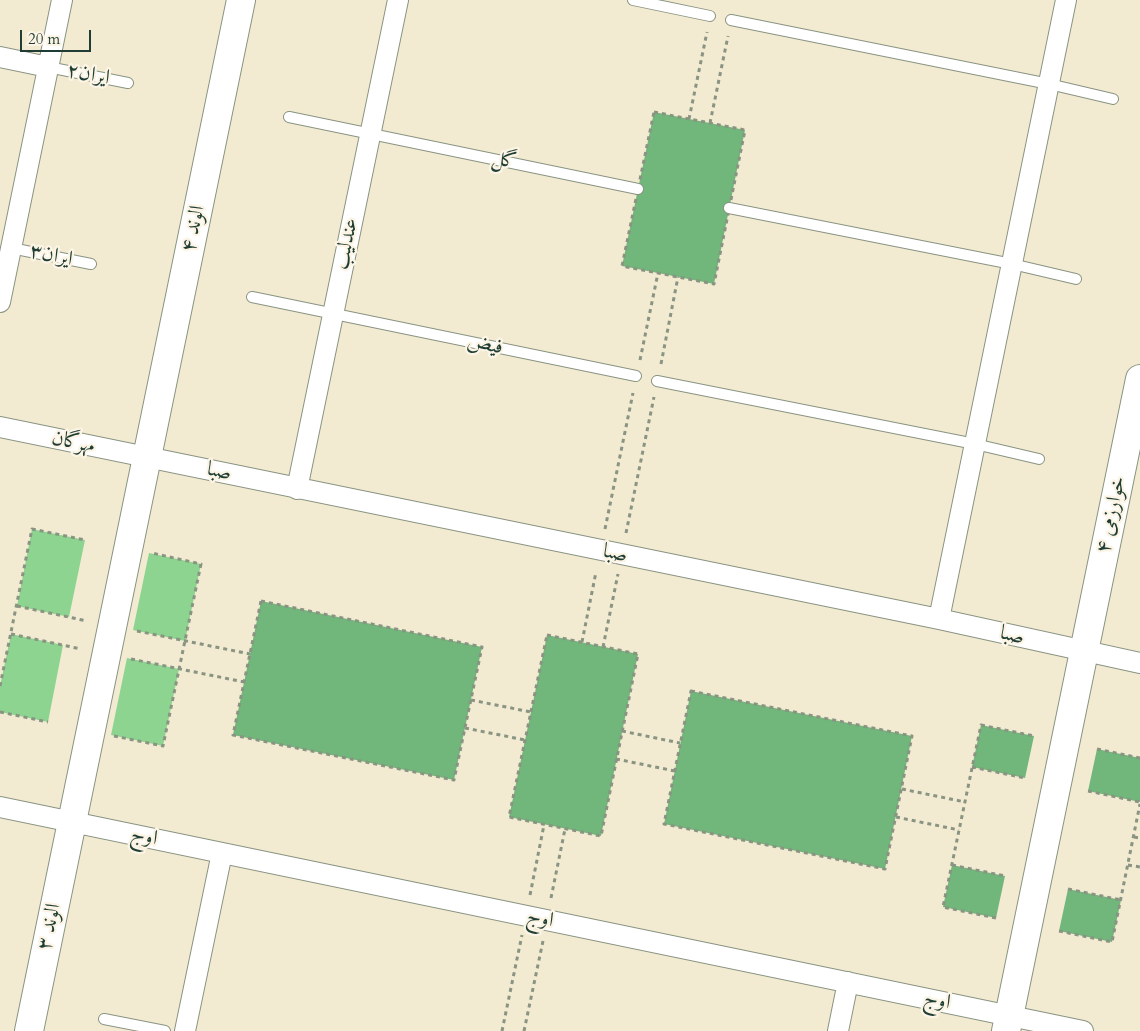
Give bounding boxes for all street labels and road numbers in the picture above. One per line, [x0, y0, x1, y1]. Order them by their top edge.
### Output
street label: ایران۲ [64, 58, 112, 92]
street label: گل [489, 146, 519, 176]
street label: الوند ۴ [177, 203, 211, 255]
street label: عندلیب [329, 216, 365, 272]
street label: ایران۳ [27, 239, 75, 273]
street label: فیض [465, 329, 505, 361]
street label: مهرگان [49, 426, 97, 460]
street label: صبا [204, 457, 234, 487]
street label: خوارزمی ۴ [1092, 474, 1132, 556]
street label: صبا [600, 539, 630, 569]
street label: صبا [997, 621, 1027, 651]
street label: اوج [128, 822, 160, 852]
street label: الوند ۳ [33, 901, 67, 953]
street label: اوج [524, 904, 556, 934]
street label: اوج [921, 986, 953, 1016]

